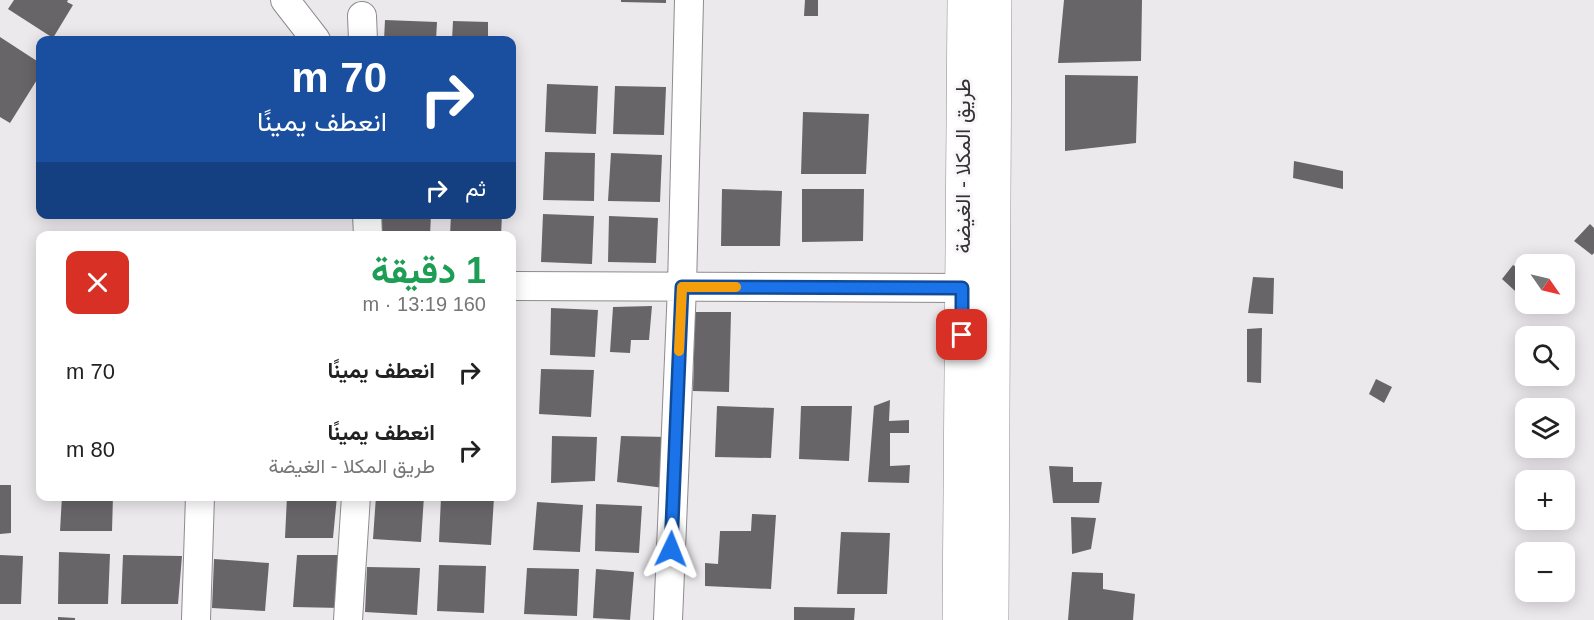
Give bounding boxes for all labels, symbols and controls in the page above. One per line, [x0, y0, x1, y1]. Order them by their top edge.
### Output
text: 70 m [291, 54, 387, 101]
icon: right [408, 60, 486, 138]
street label: طريق المكلا - الغيضة [951, 79, 976, 253]
text: انعطف يمينًا [257, 107, 387, 137]
icon: right [420, 174, 453, 207]
text: ثم [465, 176, 486, 201]
text: 1 دقيقة [371, 250, 486, 291]
button: close [66, 251, 129, 314]
north arrow [1515, 254, 1575, 314]
map controls [1515, 254, 1575, 602]
text: 160 m · 13:19 [363, 293, 486, 315]
pin [936, 309, 987, 360]
icon: arrive [945, 318, 978, 351]
button: search [1515, 326, 1575, 386]
icon: right [453, 356, 486, 389]
text: انعطف يمينًا [327, 358, 435, 383]
text: 70 m [66, 359, 115, 384]
button: layers [1515, 398, 1575, 458]
text: انعطف يمينًا [327, 420, 435, 445]
icon: right [453, 434, 486, 467]
text: 80 m [66, 437, 115, 462]
text: طريق المكلا - الغيضة [268, 455, 435, 477]
button: + [1515, 470, 1575, 530]
position arrow [639, 517, 703, 581]
button: − [1515, 542, 1575, 602]

